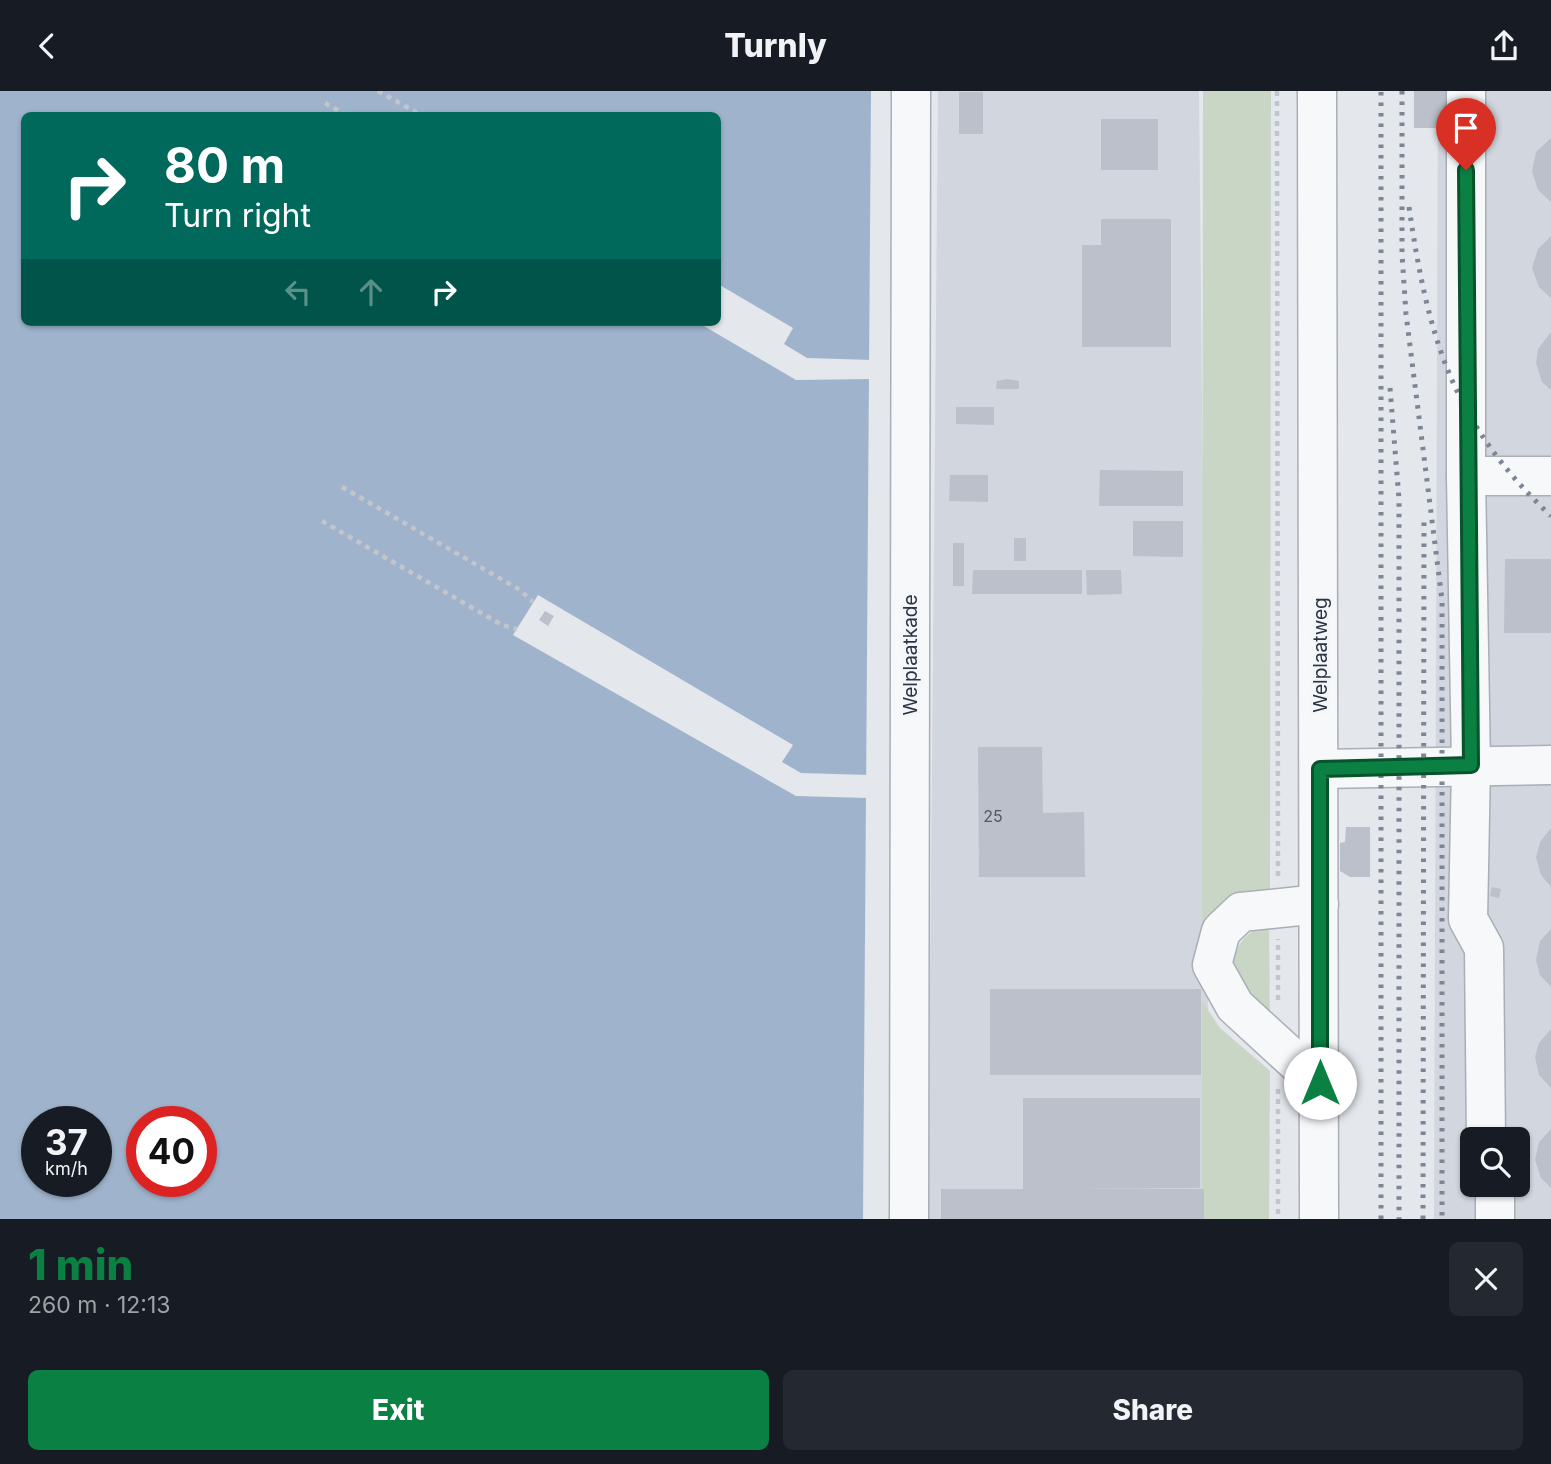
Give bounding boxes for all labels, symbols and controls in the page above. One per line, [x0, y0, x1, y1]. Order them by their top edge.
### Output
text: Turnly [724, 26, 827, 65]
icon: back [28, 27, 66, 65]
icon: share [1485, 27, 1523, 65]
pin [1436, 98, 1496, 170]
icon: arrive [1447, 109, 1485, 147]
text: 80 m [164, 136, 285, 195]
icon: right [49, 140, 140, 231]
text: Turn right [164, 196, 311, 235]
icon: left [279, 273, 317, 311]
icon: ahead [352, 273, 390, 311]
icon: right [425, 273, 463, 311]
street label: Welplaatkade [899, 594, 922, 716]
street label: Welplaatweg [1309, 597, 1332, 713]
house number: 25 [983, 806, 1003, 826]
position arrow [1283, 1046, 1357, 1120]
speed limit sign: 40 [126, 1106, 217, 1197]
text: 37 [45, 1121, 88, 1163]
map controls [1460, 1127, 1530, 1197]
button: search [1460, 1127, 1530, 1197]
text: km/h [45, 1158, 88, 1179]
text: 1 min [28, 1239, 133, 1290]
button: close [1449, 1242, 1523, 1316]
text: 260 m · 12:13 [28, 1291, 171, 1319]
button: Exit [28, 1370, 769, 1450]
button: Share [783, 1370, 1523, 1450]

